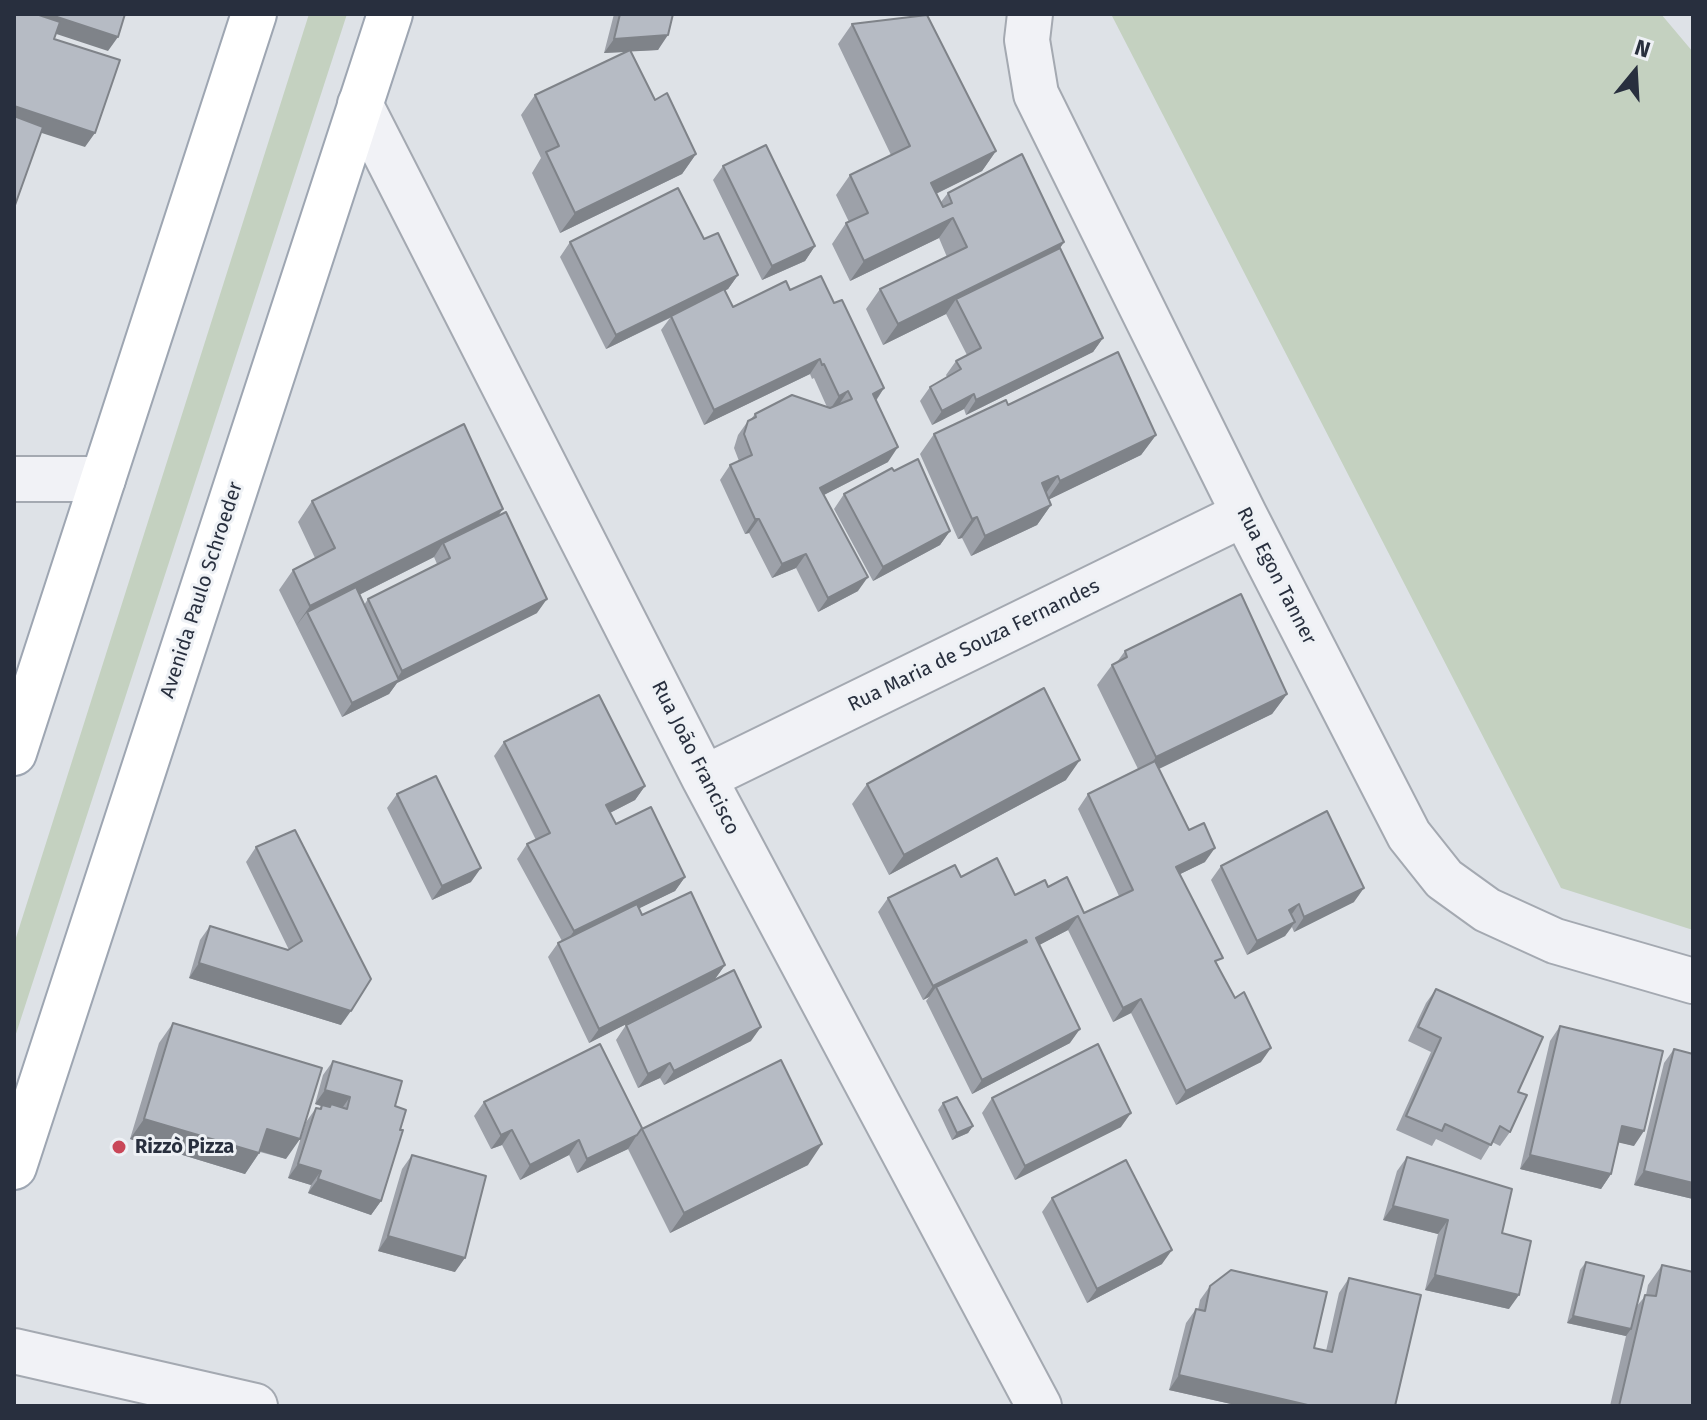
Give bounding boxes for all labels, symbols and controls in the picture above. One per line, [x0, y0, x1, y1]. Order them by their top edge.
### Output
north arrow [1595, 32, 1675, 112]
text: N [1631, 34, 1654, 64]
street label: Avenida Paulo Schroeder [156, 479, 248, 701]
street label: Rua Egon Tanner [1231, 503, 1321, 649]
street label: Rua Maria de Souza Fernandes [844, 574, 1104, 718]
street label: Rua João Francisco [646, 677, 744, 839]
place label: Rizzò Pizza [135, 1135, 234, 1159]
marker: Rizzò Pizza [110, 1138, 128, 1156]

